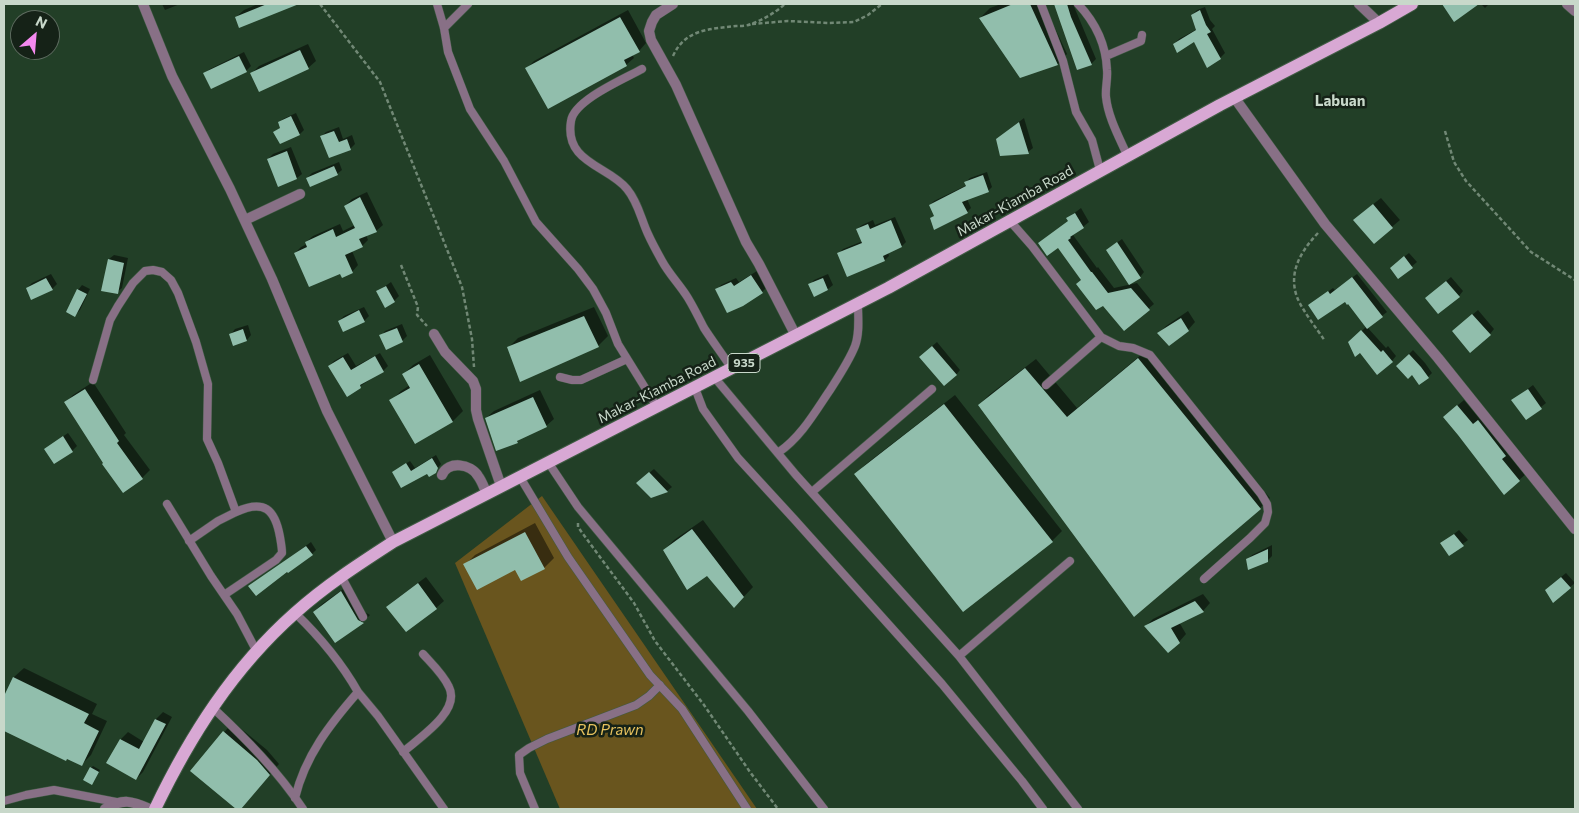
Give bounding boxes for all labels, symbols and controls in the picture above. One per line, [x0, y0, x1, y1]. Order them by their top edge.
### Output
north arrow [10, 10, 60, 60]
text: N [33, 12, 50, 32]
district label: Labuan [1315, 92, 1365, 110]
street label: Makar-Kiamba Road [954, 162, 1076, 240]
street label: Makar-Kiamba Road [595, 353, 719, 427]
road number: 935 [728, 353, 760, 372]
water label: RD Prawn [576, 721, 644, 739]

